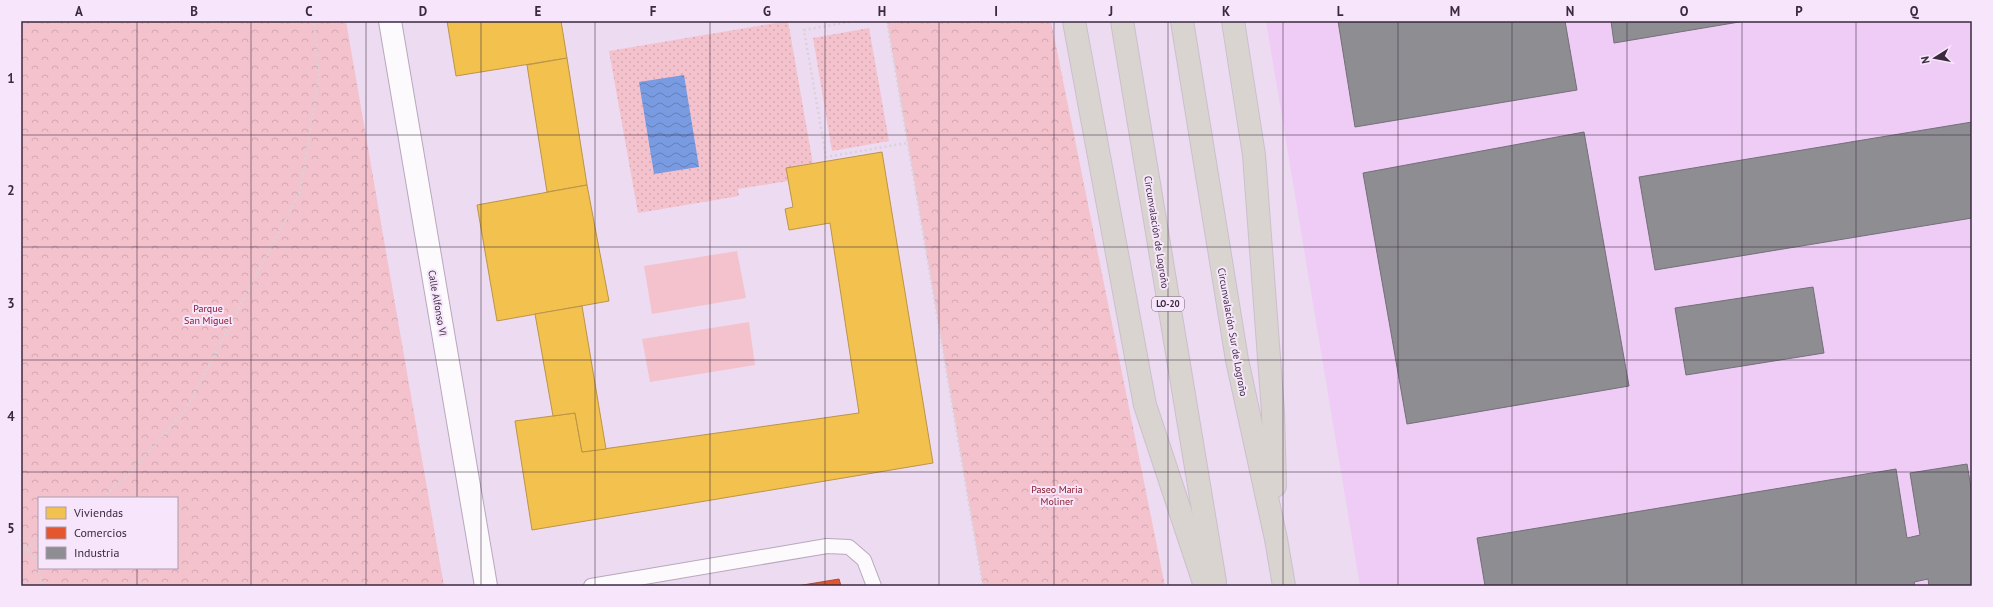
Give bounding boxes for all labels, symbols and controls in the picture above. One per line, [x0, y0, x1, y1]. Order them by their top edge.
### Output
text: A [75, 3, 83, 20]
text: B [190, 3, 198, 20]
text: C [305, 3, 313, 20]
text: D [419, 3, 427, 20]
text: E [535, 3, 542, 20]
text: F [650, 3, 657, 20]
text: G [763, 3, 771, 20]
text: H [878, 3, 886, 20]
text: I [994, 3, 998, 20]
text: J [1108, 3, 1113, 20]
text: K [1222, 3, 1230, 20]
text: L [1337, 3, 1344, 20]
text: M [1450, 3, 1460, 20]
text: N [1566, 3, 1574, 20]
text: O [1680, 3, 1689, 20]
text: P [1795, 3, 1803, 20]
text: Q [1910, 3, 1920, 20]
north arrow [1915, 38, 1955, 78]
text: N [1918, 55, 1933, 65]
text: 1 [7, 70, 15, 87]
street label: Circunvalación de Logroño [1141, 175, 1172, 289]
text: 2 [7, 182, 15, 199]
street label: Circunvalación Sur de Logroño [1215, 267, 1250, 397]
street label: Calle Alfonso VI [425, 269, 450, 337]
text: 3 [7, 295, 15, 312]
road number: LO-20 [1152, 297, 1184, 311]
park label: Parque San Miguel [184, 302, 232, 327]
text: 4 [7, 408, 15, 425]
park label: Paseo Maria Moliner [1031, 483, 1083, 508]
legend [38, 497, 178, 569]
text: Viviendas [73, 505, 123, 520]
text: 5 [7, 520, 15, 537]
text: Comercios [74, 525, 127, 540]
text: Industria [74, 545, 119, 560]

